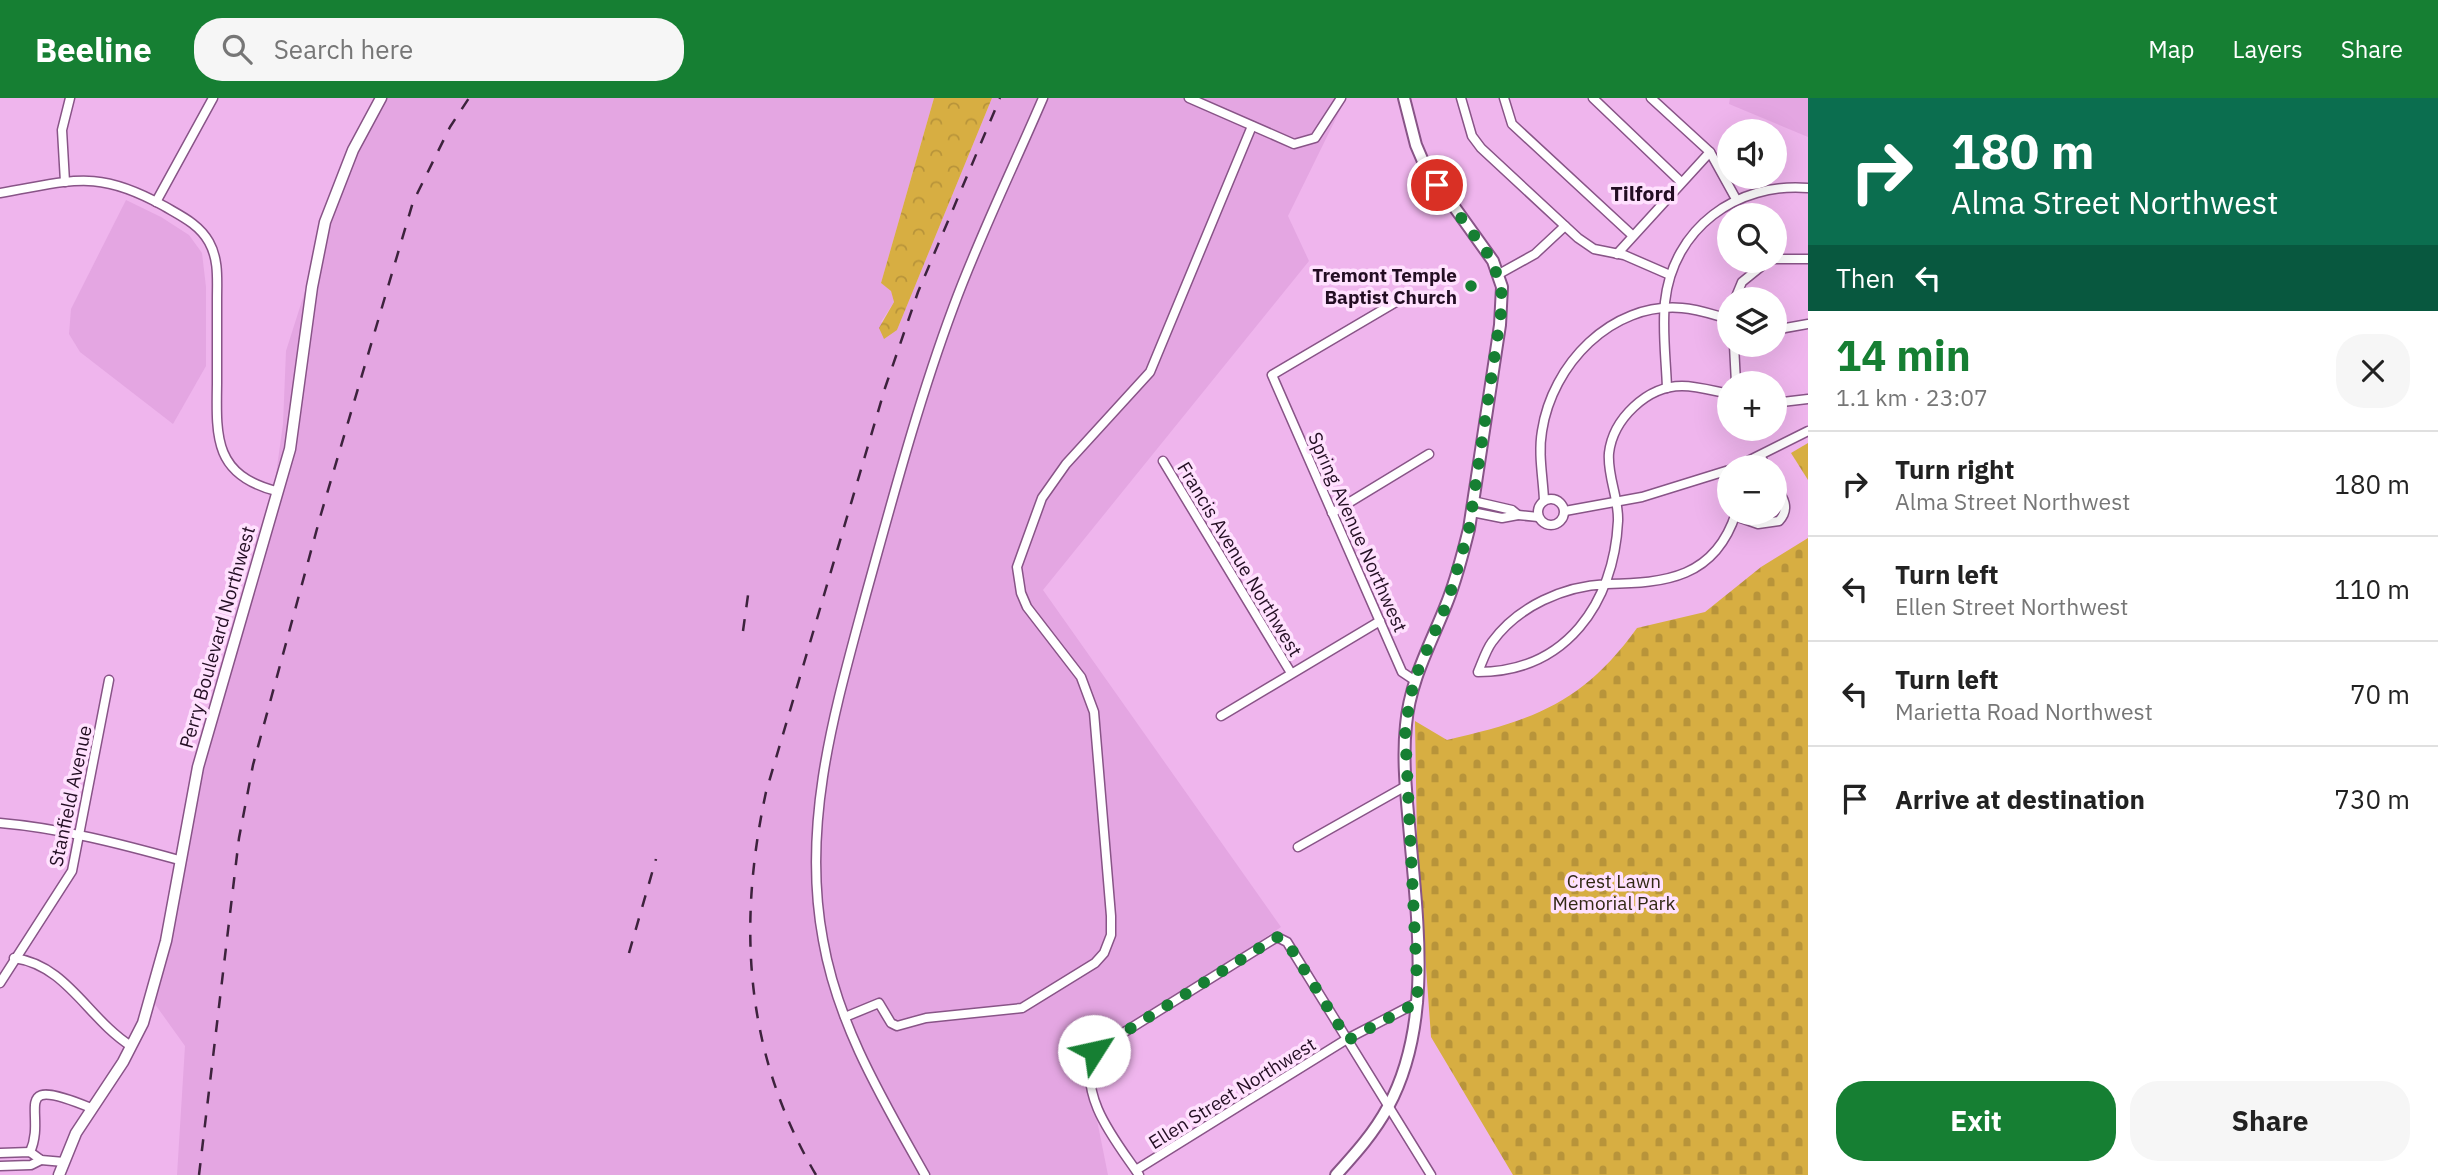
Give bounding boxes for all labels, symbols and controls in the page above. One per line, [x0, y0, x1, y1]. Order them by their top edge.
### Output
search box [194, 18, 684, 81]
text: Beeline [35, 28, 152, 71]
icon: search [218, 30, 256, 68]
text: Search here [274, 32, 413, 66]
text: Map [2148, 33, 2195, 65]
text: Layers [2233, 33, 2303, 65]
text: Share [2341, 33, 2403, 65]
map controls [1717, 119, 1787, 525]
button: sound [1717, 119, 1787, 189]
text: 180 m [1951, 119, 2095, 182]
icon: right [1836, 126, 1927, 217]
pin [1407, 155, 1467, 215]
icon: arrive [1418, 166, 1456, 204]
district label: Tilford [1610, 179, 1676, 207]
text: Alma Street Northwest [1951, 181, 2278, 223]
button: search [1717, 203, 1787, 273]
icon: left [1909, 259, 1947, 297]
text: Then [1836, 261, 1895, 295]
place label: Tremont Temple Baptist Church [1312, 263, 1457, 309]
marker: Tremont Temple Baptist Church [1463, 278, 1479, 294]
button: layers [1717, 287, 1787, 357]
text: 14 min [1836, 328, 1971, 383]
button: close [2336, 334, 2410, 408]
button: + [1717, 371, 1787, 441]
text: 1.1 km · 23:07 [1836, 382, 1988, 412]
street label: Spring Avenue Northwest [1303, 428, 1413, 636]
text: Turn right [1895, 452, 2014, 486]
button: − [1717, 455, 1787, 525]
street label: Francis Avenue Northwest [1172, 457, 1308, 661]
icon: right [1836, 465, 1874, 503]
text: 180 m [2334, 467, 2410, 501]
text: Alma Street Northwest [1895, 486, 2130, 516]
street label: Perry Boulevard Northwest [174, 523, 260, 751]
text: Turn left [1895, 557, 1998, 591]
icon: left [1836, 570, 1874, 608]
text: 110 m [2334, 572, 2410, 606]
text: Ellen Street Northwest [1895, 591, 2128, 621]
text: Turn left [1895, 662, 1998, 696]
icon: left [1836, 675, 1874, 713]
text: 70 m [2350, 677, 2410, 711]
text: Marietta Road Northwest [1895, 696, 2153, 726]
street label: Stanfield Avenue [43, 723, 97, 869]
icon: arrive [1836, 780, 1874, 818]
text: Arrive at destination [1895, 782, 2145, 816]
text: 730 m [2334, 782, 2410, 816]
park label: Crest Lawn Memorial Park [1552, 869, 1676, 915]
position arrow [1057, 1014, 1131, 1088]
street label: Ellen Street Northwest [1144, 1032, 1320, 1154]
button: Exit [1836, 1081, 2116, 1161]
button: Share [2130, 1081, 2410, 1161]

